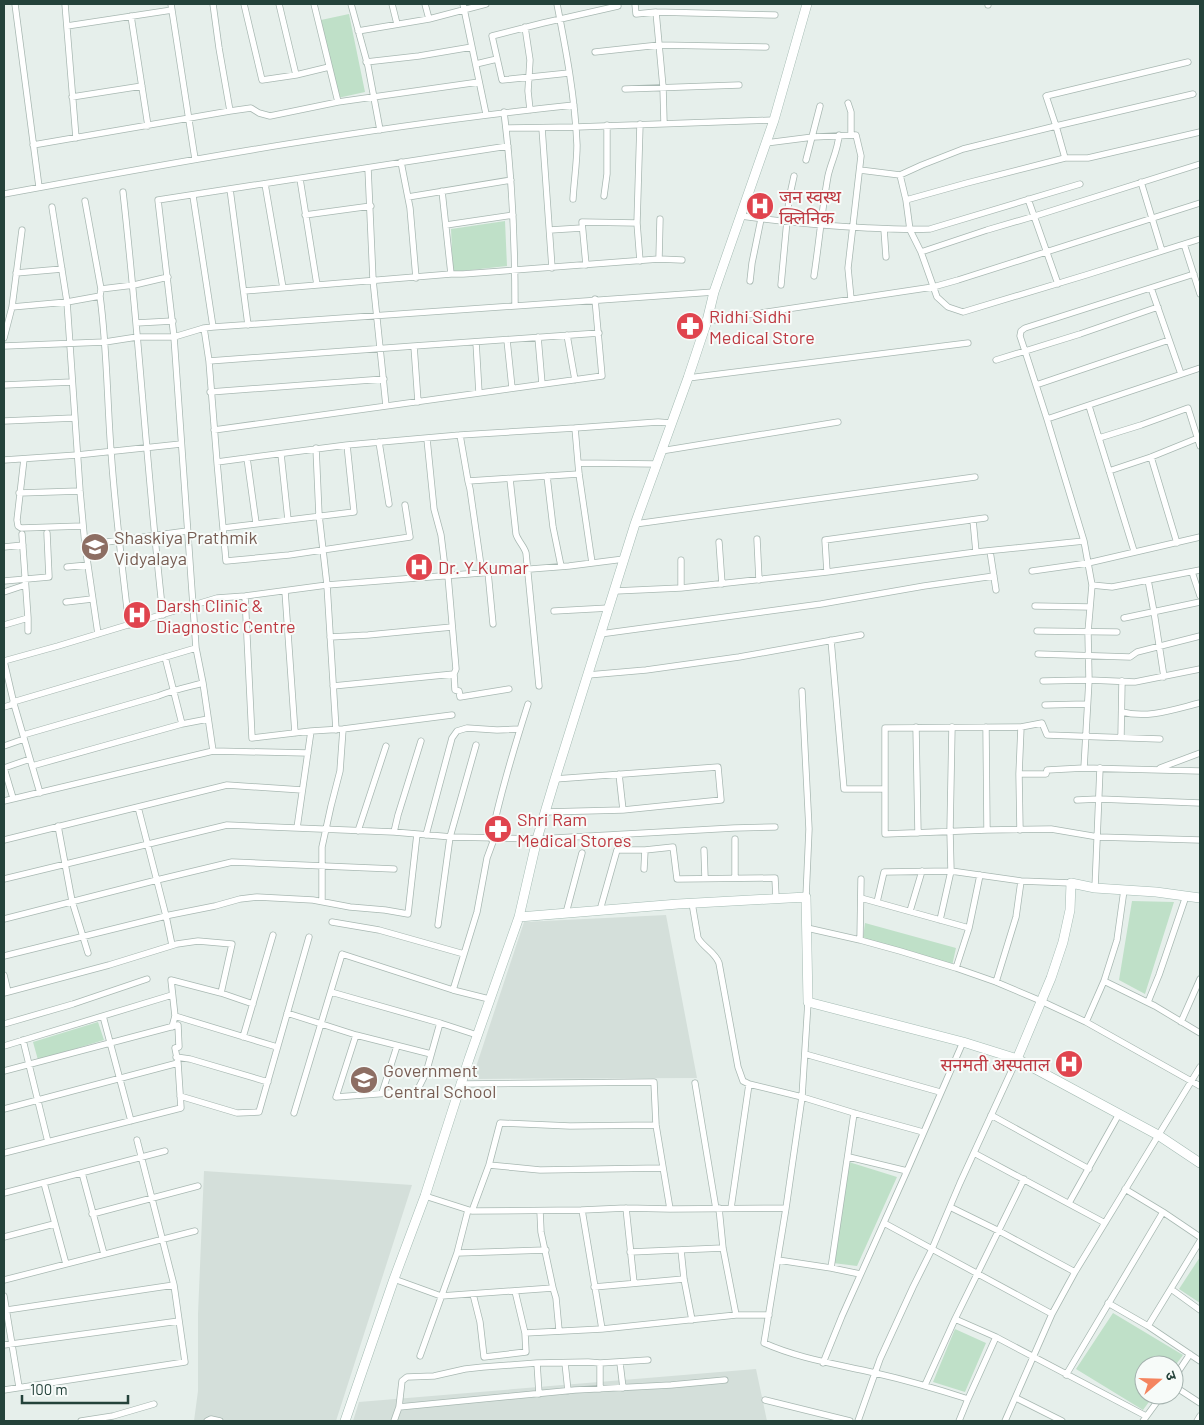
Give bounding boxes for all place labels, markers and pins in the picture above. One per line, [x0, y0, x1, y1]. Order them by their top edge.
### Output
place label: जन स्वस्थ क्लिनिक [779, 185, 842, 228]
hospital icon: जन स्वस्थ क्लिनिक [745, 191, 775, 221]
place label: Ridhi Sidhi Medical Store [709, 305, 815, 348]
pharmacy icon: Ridhi Sidhi Medical Store [675, 311, 705, 341]
place label: Shaskiya Prathmik Vidyalaya [114, 526, 258, 569]
school or university icon: Shaskiya Prathmik Vidyalaya [80, 532, 110, 562]
hospital icon: Dr. Y Kumar [404, 552, 434, 582]
place label: Dr. Y Kumar [438, 556, 529, 578]
place label: Darsh Clinic & Diagnostic Centre [156, 594, 295, 637]
hospital icon: Darsh Clinic & Diagnostic Centre [122, 600, 152, 630]
place label: Shri Ram Medical Stores [517, 808, 631, 851]
pharmacy icon: Shri Ram Medical Stores [483, 814, 513, 844]
hospital icon: सनमती अस्पताल [1054, 1049, 1084, 1079]
place label: सनमती अस्पताल [940, 1053, 1051, 1075]
place label: Government Central School [383, 1059, 496, 1102]
school or university icon: Government Central School [349, 1065, 379, 1095]

